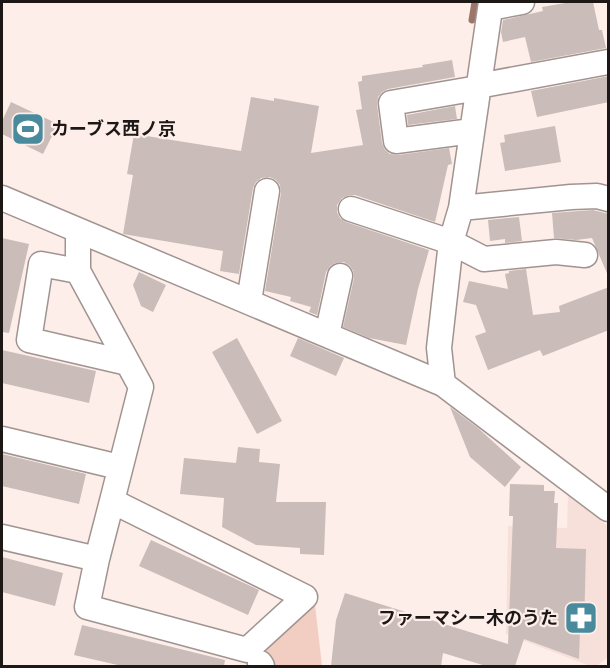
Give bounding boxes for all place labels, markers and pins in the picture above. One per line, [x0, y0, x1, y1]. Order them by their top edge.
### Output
sports icon: カーブス西ノ京 [10, 111, 46, 147]
place label: カーブス西ノ京 [51, 116, 176, 142]
pharmacy icon: ファーマシー木のうた [563, 600, 599, 636]
place label: ファーマシー木のうた [378, 605, 558, 631]

